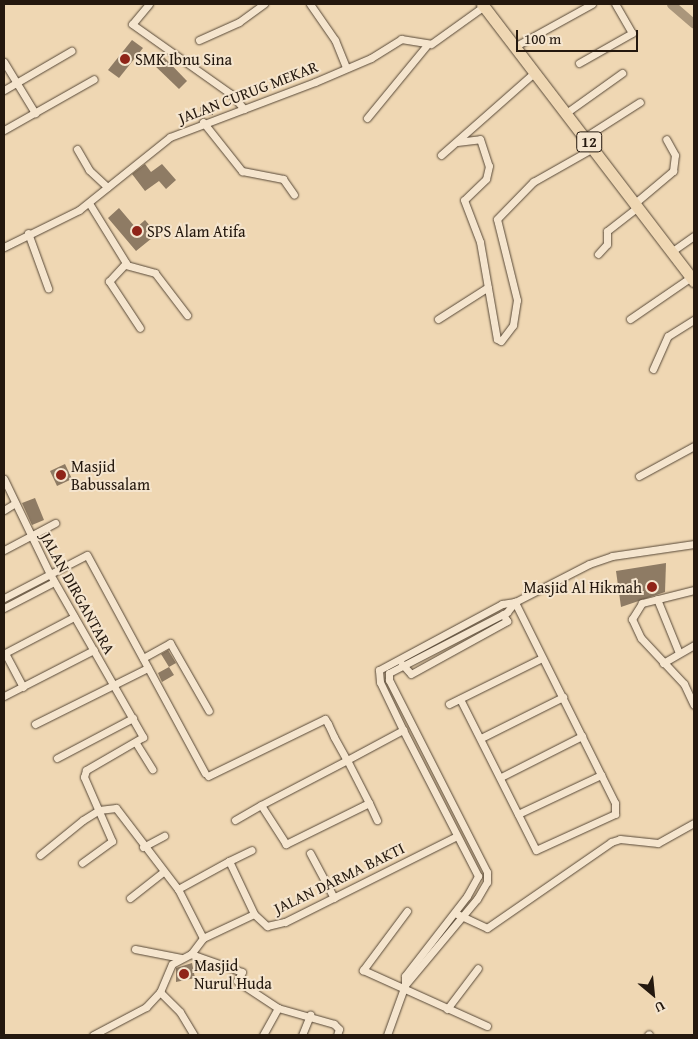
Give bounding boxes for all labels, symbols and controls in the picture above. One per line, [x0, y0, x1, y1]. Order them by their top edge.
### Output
scale bar [518, 20, 640, 52]
text: 100 m [524, 28, 561, 49]
place label: SMK Ibnu Sina [135, 49, 232, 69]
marker: SMK Ibnu Sina [119, 53, 131, 65]
street label: JALAN CURUG MEKAR [176, 57, 320, 127]
road number: 12 [575, 130, 603, 154]
place label: SPS Alam Atifa [147, 221, 246, 241]
marker: SPS Alam Atifa [131, 225, 143, 237]
place label: Masjid Babussalam [71, 456, 150, 494]
marker: Masjid Babussalam [55, 469, 67, 481]
street label: JALAN DIRGANTARA [37, 529, 119, 657]
place label: Masjid Al Hikmah [524, 577, 642, 597]
marker: Masjid Al Hikmah [646, 581, 658, 593]
street label: JALAN DARMA BAKTI [271, 838, 407, 918]
place label: Masjid Nurul Huda [194, 955, 272, 993]
marker: Masjid Nurul Huda [178, 968, 190, 980]
north arrow [628, 969, 678, 1019]
text: U [651, 996, 669, 1018]

